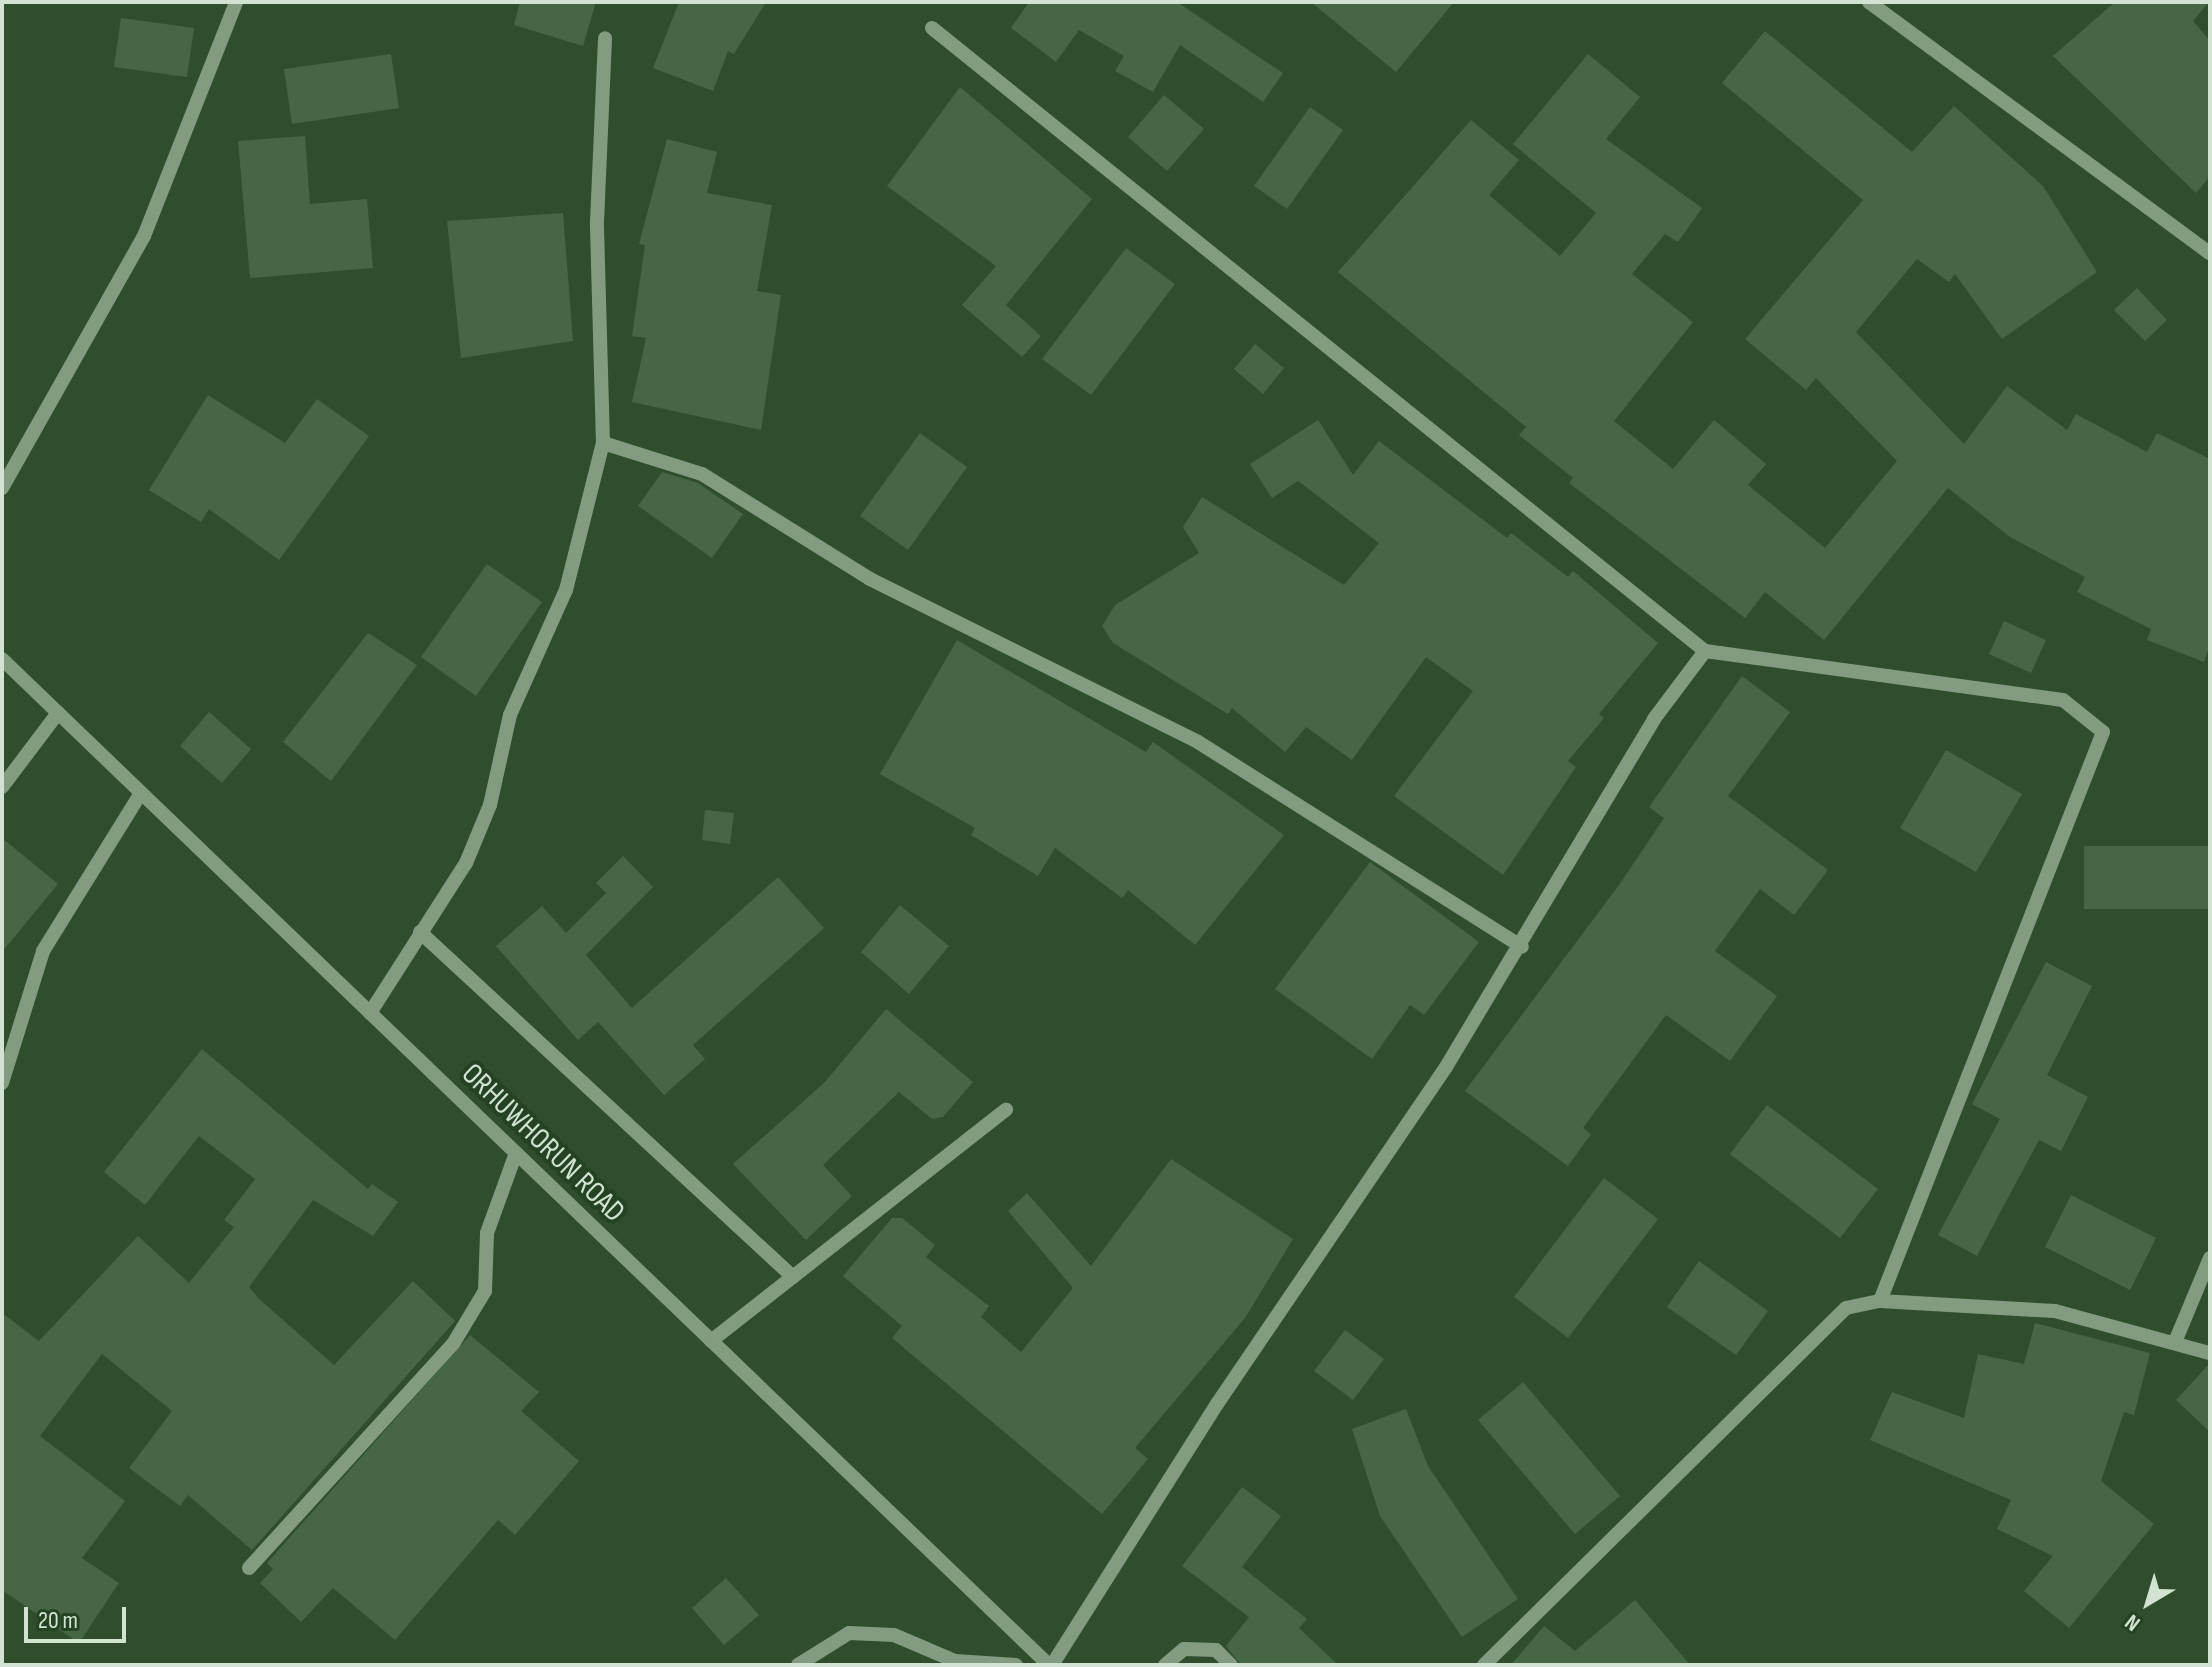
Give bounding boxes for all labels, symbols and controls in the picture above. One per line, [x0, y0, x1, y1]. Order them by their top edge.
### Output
street label: ORHUWHORUN ROAD [454, 1056, 632, 1230]
north arrow [2108, 1563, 2188, 1643]
scale bar [28, 1591, 130, 1641]
text: 20 m [38, 1606, 78, 1635]
text: N [2120, 1608, 2146, 1637]

